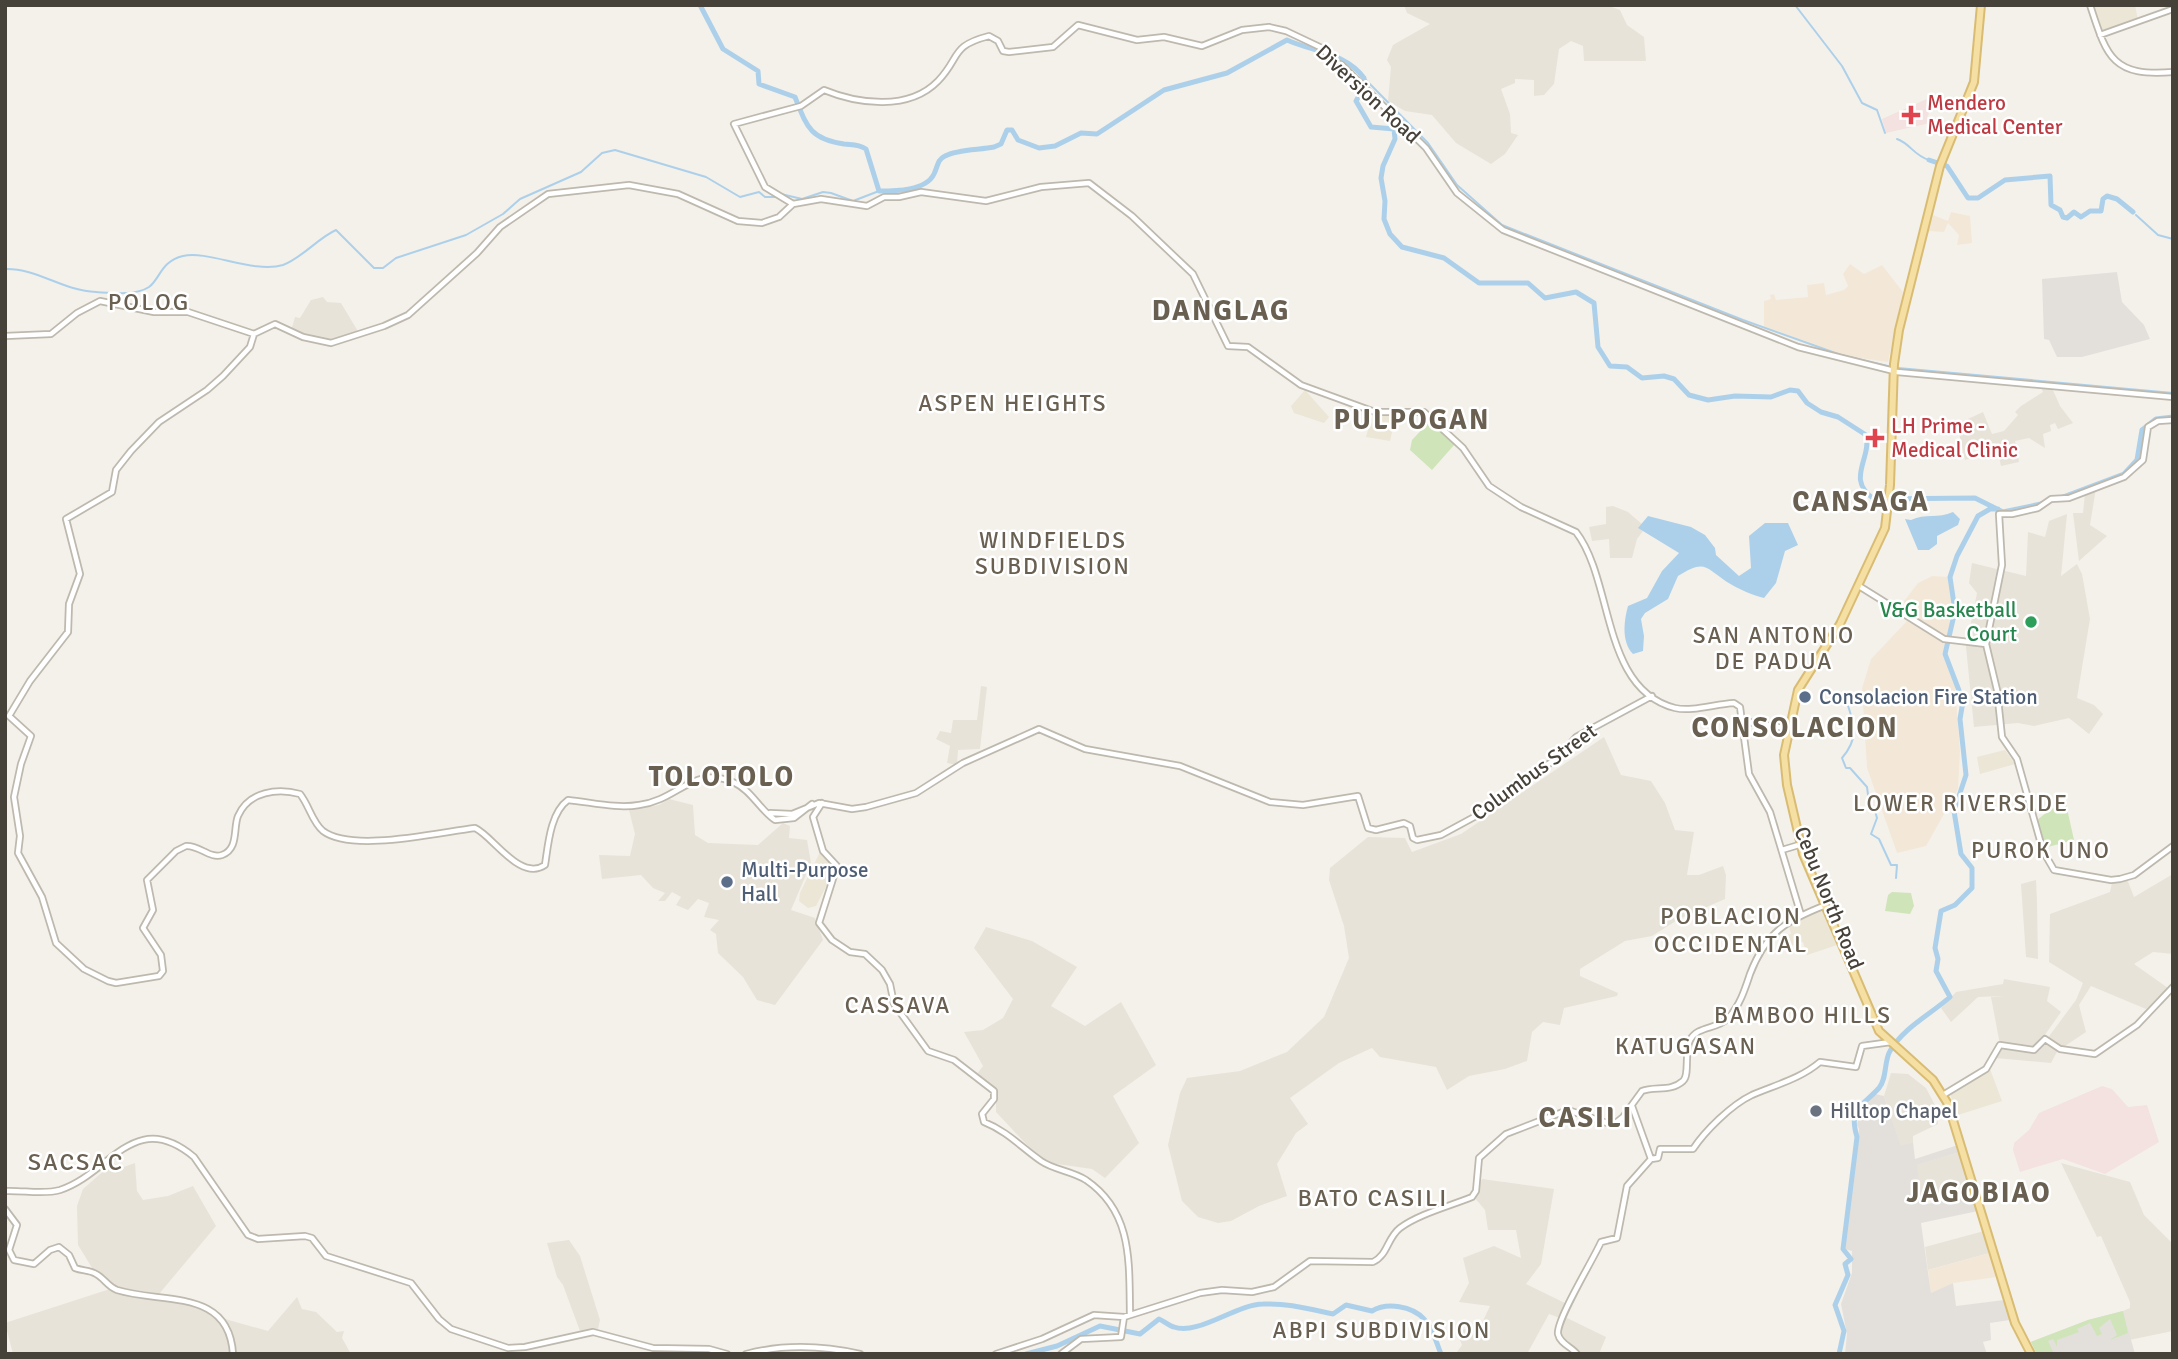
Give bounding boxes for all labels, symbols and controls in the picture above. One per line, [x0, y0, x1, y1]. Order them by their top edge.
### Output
street label: Diversion Road [1310, 39, 1426, 149]
place label: Mendero Medical Center [1927, 90, 2063, 140]
marker: Mendero Medical Center [1901, 105, 1921, 125]
district label: POLOG [108, 287, 190, 317]
district label: DANGLAG [1152, 294, 1290, 328]
district label: ASPEN HEIGHTS [918, 389, 1108, 418]
district label: PULPOGAN [1334, 403, 1490, 437]
place label: LH Prime - Medical Clinic [1891, 413, 2018, 463]
marker: LH Prime - Medical Clinic [1865, 428, 1885, 448]
district label: CANSAGA [1792, 485, 1930, 519]
district label: WINDFIELDS SUBDIVISION [975, 526, 1131, 581]
place label: V&G Basketball Court [1880, 597, 2017, 647]
marker: V&G Basketball Court [2023, 614, 2039, 630]
district label: SAN ANTONIO DE PADUA [1693, 621, 1855, 676]
place label: Consolacion Fire Station [1819, 684, 2038, 710]
marker: Consolacion Fire Station [1797, 689, 1813, 705]
district label: CONSOLACION [1691, 711, 1899, 745]
street label: Columbus Street [1466, 718, 1602, 826]
district label: TOLOTOLO [649, 760, 795, 794]
district label: LOWER RIVERSIDE [1853, 789, 2069, 818]
street label: Cebu North Road [1788, 823, 1870, 973]
district label: PUROK UNO [1971, 836, 2111, 865]
place label: Multi-Purpose Hall [741, 857, 868, 907]
marker: Multi-Purpose Hall [719, 874, 735, 890]
district label: POBLACION OCCIDENTAL [1654, 901, 1808, 959]
district label: CASSAVA [845, 991, 951, 1020]
district label: BAMBOO HILLS [1714, 1001, 1892, 1030]
district label: KATUGASAN [1615, 1032, 1757, 1061]
place label: Hilltop Chapel [1830, 1098, 1958, 1124]
district label: CASILI [1539, 1101, 1633, 1135]
marker: Hilltop Chapel [1808, 1103, 1824, 1119]
district label: SACSAC [28, 1147, 124, 1177]
district label: JAGOBIAO [1906, 1176, 2052, 1210]
district label: BATO CASILI [1298, 1183, 1448, 1213]
district label: ABPI SUBDIVISION [1273, 1316, 1491, 1345]

